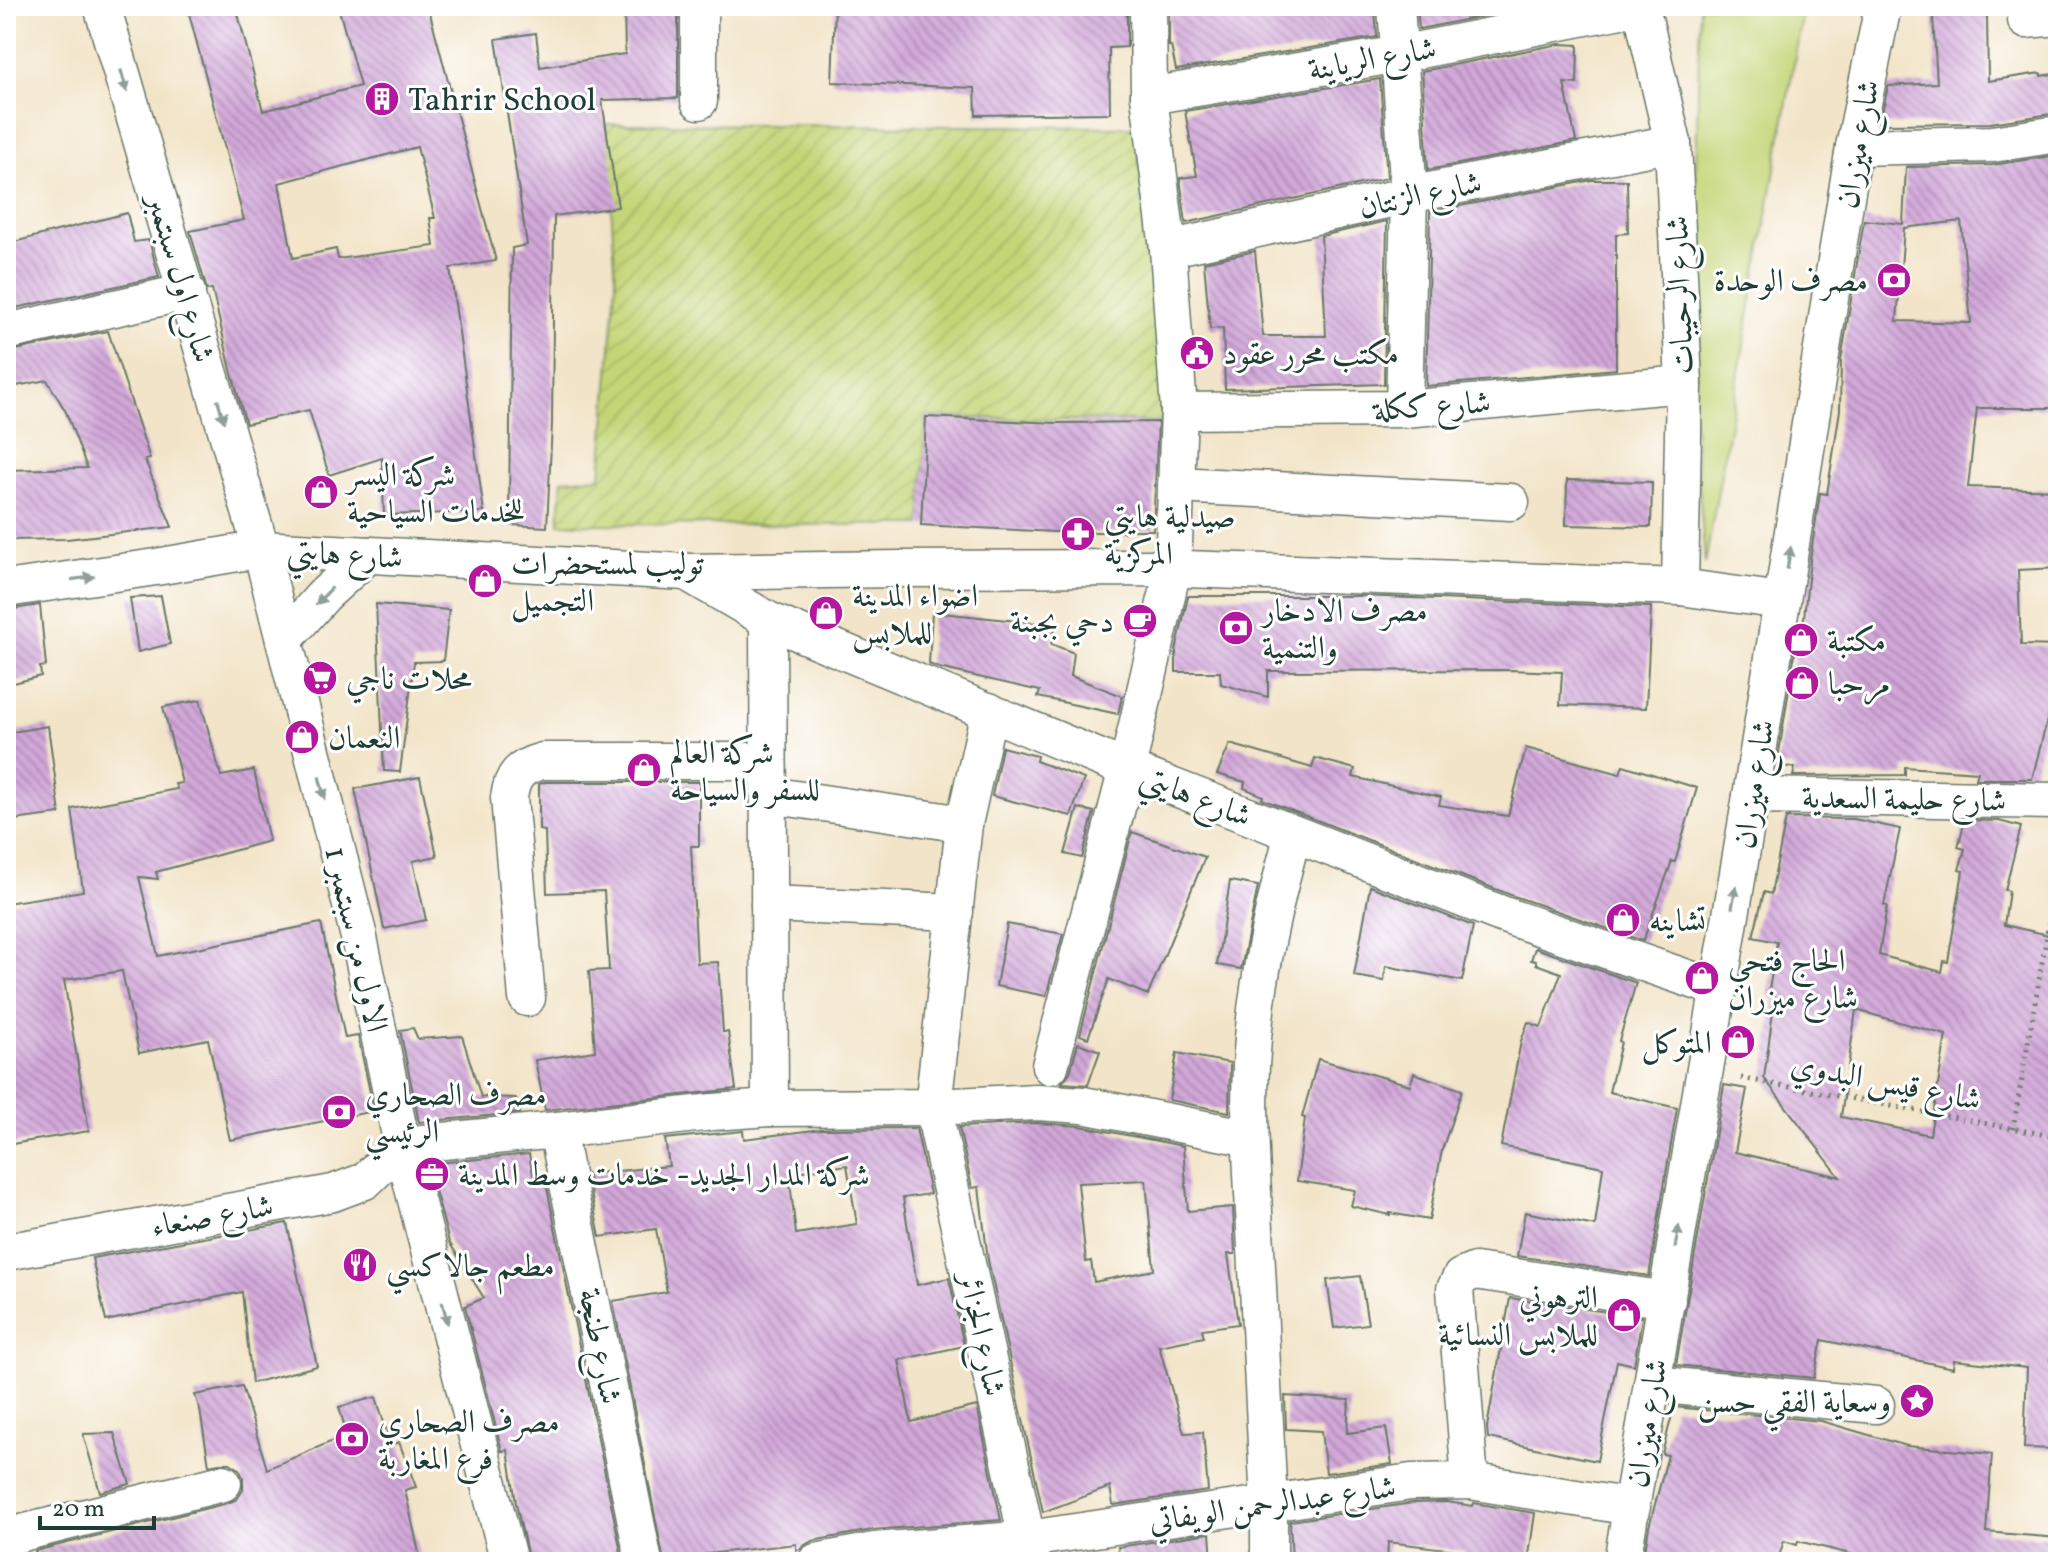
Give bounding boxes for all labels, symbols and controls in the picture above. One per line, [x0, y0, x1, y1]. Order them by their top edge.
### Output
street label: شارع الرياينة [1305, 28, 1440, 96]
one-way arrow [118, 69, 131, 93]
street label: شارع ميزران [1827, 77, 1895, 213]
building icon: Tahrir School [363, 80, 401, 118]
place label: Tahrir School [408, 80, 596, 124]
street label: شارع الزنتان [1355, 162, 1487, 233]
street label: شارع اول سبتمبر [131, 186, 224, 369]
street label: شارع الرحيبات [1657, 215, 1709, 375]
place label: مصرف الوحدة [1714, 261, 1868, 305]
bank icon: مصرف الوحدة [1875, 261, 1913, 299]
public building icon: مكتب محرر عقود [1178, 334, 1216, 372]
place label: مكتب محرر عقود [1223, 334, 1399, 378]
street label: شارع ككلة [1370, 382, 1493, 436]
one-way arrow [215, 399, 228, 423]
place label: شركة اليسر للخدمات السياحية [344, 455, 525, 536]
shop icon: شركة اليسر للخدمات السياحية [302, 473, 340, 511]
place label: صيدلية هايتي المركزية [1104, 497, 1236, 578]
pharmacy icon: صيدلية هايتي المركزية [1059, 515, 1097, 553]
street label: شارع هايتي [285, 532, 404, 585]
place label: توليب لمستحضرات التجميل [511, 544, 705, 625]
one-way arrow [1783, 545, 1796, 570]
shop icon: توليب لمستحضرات التجميل [466, 562, 504, 600]
one-way arrow [71, 571, 96, 584]
place label: اضواء المدينة للملابس [852, 576, 978, 657]
one-way arrow [315, 586, 334, 605]
place label: مصرف الادخار والتنمية [1259, 591, 1428, 672]
shop icon: اضواء المدينة للملابس [807, 594, 845, 632]
place label: دحي بجبنة [1010, 602, 1114, 647]
cafe icon: دحي بجبنة [1121, 602, 1159, 640]
bank icon: مصرف الادخار والتنمية [1217, 609, 1255, 647]
shop icon: مكتبة [1782, 621, 1820, 659]
place label: مكتبة [1827, 621, 1886, 665]
supermarket icon: محلات ناجي [301, 659, 339, 697]
place label: محلات ناجي [346, 659, 472, 704]
shop icon: مرحبا [1783, 664, 1821, 702]
place label: مرحبا [1828, 664, 1890, 708]
street label: شارع ميزران [1724, 717, 1790, 852]
shop icon: النعمان [283, 718, 321, 756]
place label: النعمان [328, 718, 401, 762]
place label: شركة العالم للسفر والسياحة [670, 733, 820, 814]
shop icon: شركة العالم للسفر والسياحة [625, 751, 663, 789]
street label: شارع هايتي [1132, 757, 1257, 843]
one-way arrow [316, 775, 328, 800]
street label: شارع حليمة السعدية [1801, 777, 2007, 827]
street label: الاول من سبتمبر 1 [311, 842, 397, 1037]
one-way arrow [1728, 885, 1741, 910]
shop icon: تشاينه [1604, 901, 1642, 939]
place label: تشاينه [1649, 901, 1706, 945]
place label: الحاج فتحي شارع ميزران [1728, 941, 1858, 1024]
shop icon: الحاج فتحي شارع ميزران [1683, 959, 1721, 997]
place label: المتوكل [1641, 1023, 1712, 1067]
shop icon: المتوكل [1719, 1023, 1757, 1061]
street label: شارع قيس البدوي [1786, 1044, 1984, 1126]
place label: مصرف الصحاري الرئيسي [365, 1075, 547, 1161]
bank icon: مصرف الصحاري الرئيسي [320, 1093, 358, 1131]
office icon: شركة المدار الجديد- خدمات وسط المدينة [413, 1155, 451, 1193]
place label: شركة المدار الجديد- خدمات وسط المدينة [458, 1155, 870, 1199]
street label: شارع صنعاء [148, 1186, 277, 1252]
one-way arrow [1672, 1224, 1684, 1249]
restaurant icon: مطعم جالاكسي [341, 1246, 379, 1284]
place label: مطعم جالاكسي [386, 1246, 555, 1295]
street label: شارع الجزائر [943, 1266, 1015, 1401]
place label: الترهوني للملابس النسائية [1438, 1278, 1598, 1359]
street label: شارع طنجة [563, 1285, 631, 1409]
shop icon: الترهوني للملابس النسائية [1605, 1296, 1643, 1334]
one-way arrow [439, 1301, 451, 1326]
street label: شارع ميزران [1617, 1356, 1683, 1491]
place label: وسعاية الفقي حسن [1698, 1382, 1891, 1432]
place icon: وسعاية الفقي حسن [1898, 1382, 1936, 1420]
place label: مصرف الصحاري فرع المغاربة [378, 1402, 560, 1485]
bank icon: مصرف الصحاري فرع المغاربة [333, 1420, 371, 1458]
street label: شارع عبدالرحمن الويفاتي [1146, 1467, 1399, 1547]
scale bar [40, 1480, 154, 1530]
text: 20 m [52, 1493, 105, 1527]

